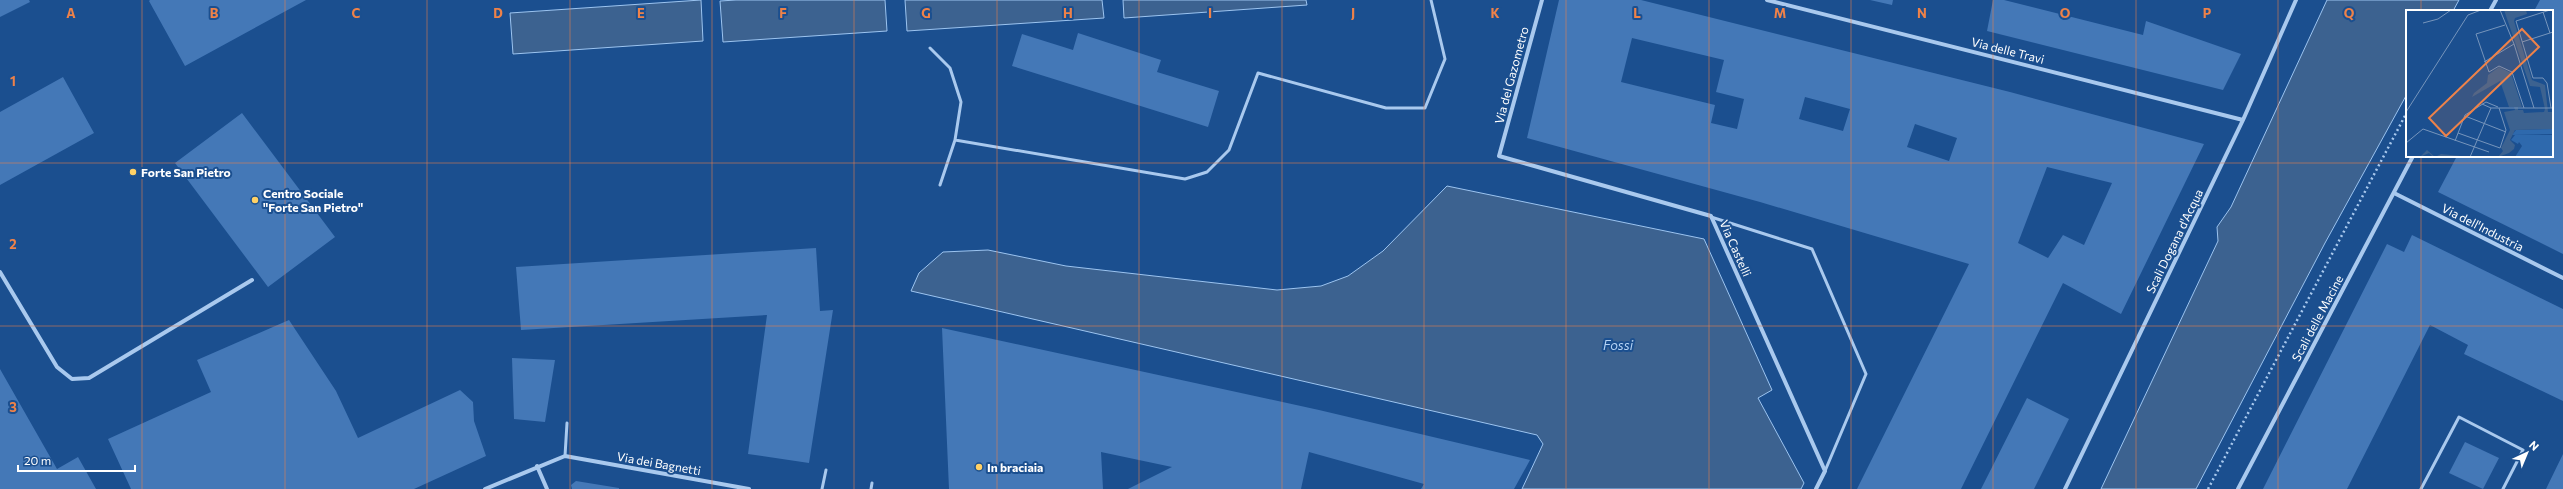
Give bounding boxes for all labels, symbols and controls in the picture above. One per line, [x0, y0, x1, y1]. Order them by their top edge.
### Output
text: A [66, 5, 76, 21]
text: B [210, 5, 219, 21]
text: C [352, 5, 361, 21]
text: D [493, 5, 503, 21]
text: E [637, 5, 645, 21]
text: F [779, 5, 787, 21]
text: G [921, 5, 931, 21]
text: H [1063, 5, 1073, 21]
text: I [1208, 5, 1212, 21]
text: J [1351, 5, 1355, 21]
text: K [1490, 5, 1500, 21]
text: L [1633, 5, 1641, 21]
text: M [1774, 5, 1786, 21]
text: N [1917, 5, 1927, 21]
text: O [2060, 5, 2071, 21]
text: P [2203, 5, 2212, 21]
text: Q [2344, 5, 2355, 21]
inset map [2406, 10, 2553, 157]
street label: Via del Gazometro [1491, 25, 1531, 125]
street label: Via delle Travi [1970, 34, 2046, 66]
text: 1 [10, 73, 16, 89]
place label: Forte San Pietro [141, 165, 231, 179]
marker: Forte San Pietro [128, 167, 138, 177]
place label: Centro Sociale "Forte San Pietro" [263, 186, 363, 214]
street label: Scali Dogana d'Acqua [2143, 186, 2205, 296]
marker: Centro Sociale "Forte San Pietro" [250, 195, 260, 205]
street label: Via dell'Industria [2440, 200, 2526, 254]
street label: Via Castelli [1717, 218, 1755, 278]
text: 2 [9, 236, 17, 252]
street label: Scali delle Macine [2288, 273, 2346, 363]
water label: Fossi [1603, 337, 1634, 353]
text: 3 [9, 399, 17, 415]
north arrow [2507, 433, 2547, 473]
text: N [2527, 438, 2542, 453]
scale bar [18, 447, 135, 473]
street label: Via dei Bagnetti [616, 449, 702, 477]
text: 20 m [24, 453, 51, 467]
place label: In braciaia [987, 460, 1043, 474]
marker: In braciaia [974, 462, 984, 472]

